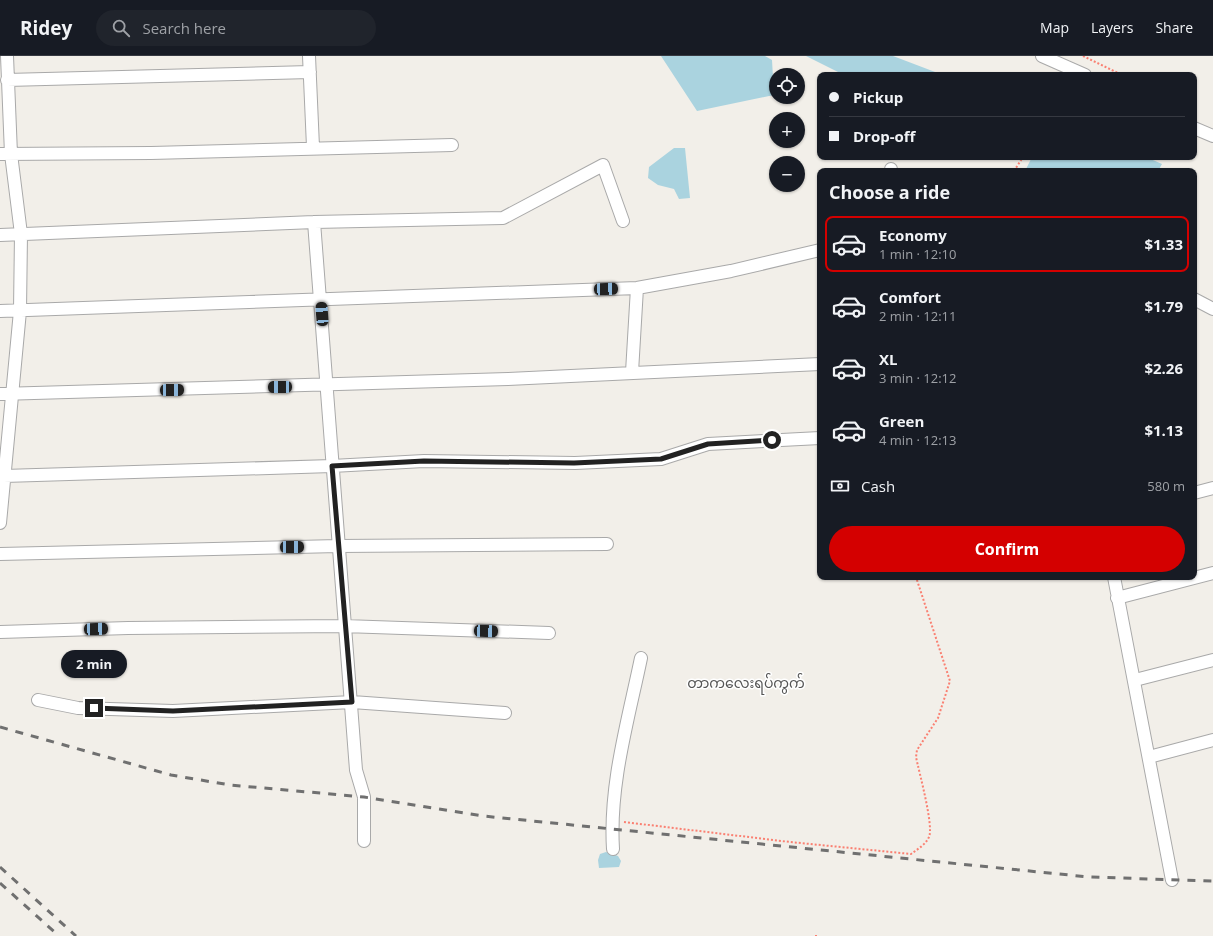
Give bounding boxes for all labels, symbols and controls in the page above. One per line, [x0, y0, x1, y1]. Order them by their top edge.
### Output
search box [96, 10, 376, 46]
text: Ridey [20, 15, 72, 41]
icon: search [110, 17, 132, 39]
text: Search here [142, 18, 226, 38]
text: Map [1040, 18, 1069, 37]
text: Layers [1091, 18, 1133, 37]
text: Share [1155, 18, 1193, 37]
map controls [769, 68, 805, 192]
button: locate [769, 68, 805, 104]
text: Pickup [853, 87, 903, 107]
button: + [769, 112, 805, 148]
text: Drop-off [853, 126, 915, 146]
button: − [769, 156, 805, 192]
text: Choose a ride [829, 180, 950, 204]
text: Economy [879, 225, 947, 245]
icon: car [831, 226, 867, 262]
text: $1.33 [1144, 234, 1183, 254]
text: 1 min · 12:10 [879, 245, 956, 263]
car [594, 283, 618, 295]
text: Comfort [879, 287, 941, 307]
icon: car [831, 288, 867, 324]
text: $1.79 [1144, 296, 1183, 316]
car [315, 302, 329, 326]
text: 2 min · 12:11 [879, 307, 956, 325]
text: XL [879, 349, 897, 369]
icon: car [831, 350, 867, 386]
text: $2.26 [1144, 358, 1183, 378]
text: 3 min · 12:12 [879, 369, 956, 387]
car [268, 381, 292, 393]
car [160, 384, 184, 396]
text: Green [879, 411, 924, 431]
icon: car [831, 412, 867, 448]
text: $1.13 [1144, 420, 1183, 440]
route start [763, 431, 781, 449]
text: 4 min · 12:13 [879, 431, 956, 449]
icon: cash [829, 475, 851, 497]
text: Cash [861, 476, 895, 496]
text: 580 m [1147, 477, 1185, 495]
button: Confirm [829, 526, 1185, 572]
car [280, 541, 304, 553]
car [84, 623, 108, 635]
car [474, 625, 498, 637]
callout: 2 min [61, 650, 127, 678]
text: 2 min [76, 655, 112, 673]
district label: တာကလေးရပ်ကွက် [687, 673, 805, 695]
route end [85, 699, 103, 717]

